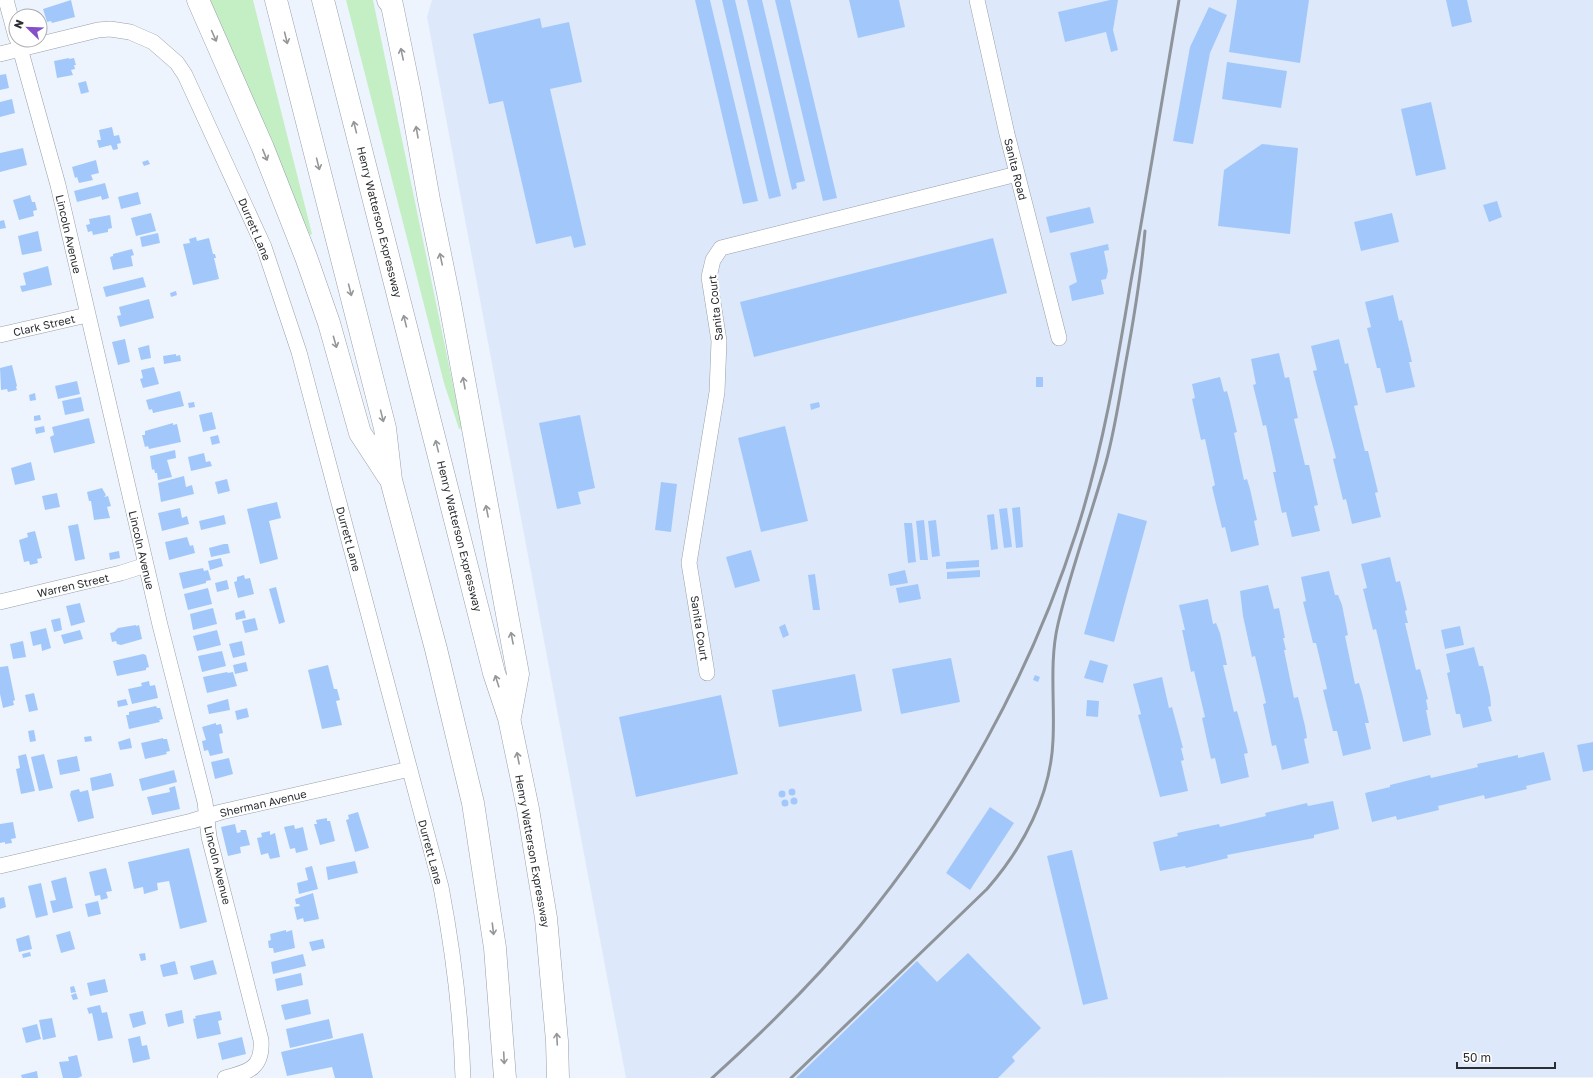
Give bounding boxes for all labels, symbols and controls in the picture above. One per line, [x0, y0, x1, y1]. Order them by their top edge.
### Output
north arrow [8, 8, 48, 48]
text: N [11, 18, 26, 30]
one-way arrow [210, 29, 218, 41]
one-way arrow [282, 31, 290, 44]
one-way arrow [398, 48, 406, 61]
one-way arrow [351, 121, 359, 134]
one-way arrow [413, 126, 421, 139]
street label: Sanita Road [1002, 137, 1030, 201]
street label: Henry Watterson Expressway [355, 145, 405, 299]
one-way arrow [262, 148, 270, 160]
one-way arrow [314, 157, 322, 170]
street label: Lincoln Avenue [54, 193, 84, 275]
street label: Durrett Lane [236, 196, 274, 262]
one-way arrow [436, 253, 444, 266]
street label: Sanita Court [705, 275, 725, 341]
one-way arrow [347, 283, 354, 296]
street label: Clark Street [12, 312, 76, 338]
one-way arrow [400, 314, 408, 327]
one-way arrow [332, 336, 339, 349]
one-way arrow [460, 377, 468, 390]
one-way arrow [379, 409, 386, 422]
one-way arrow [433, 440, 440, 453]
street label: Henry Watterson Expressway [435, 459, 485, 613]
street label: Durrett Lane [334, 505, 364, 573]
one-way arrow [483, 505, 491, 518]
street label: Lincoln Avenue [127, 509, 157, 591]
street label: Warren Street [36, 570, 110, 600]
street label: Sanita Court [688, 594, 712, 662]
one-way arrow [507, 632, 515, 645]
one-way arrow [493, 675, 500, 688]
one-way arrow [513, 752, 521, 765]
street label: Henry Watterson Expressway [513, 773, 553, 929]
street label: Sherman Avenue [218, 787, 308, 819]
street label: Durrett Lane [416, 818, 446, 886]
street label: Lincoln Avenue [202, 824, 234, 906]
one-way arrow [489, 922, 497, 935]
one-way arrow [553, 1033, 560, 1046]
scale bar [1457, 1044, 1555, 1070]
text: 50 m [1463, 1050, 1491, 1065]
one-way arrow [501, 1051, 508, 1064]

